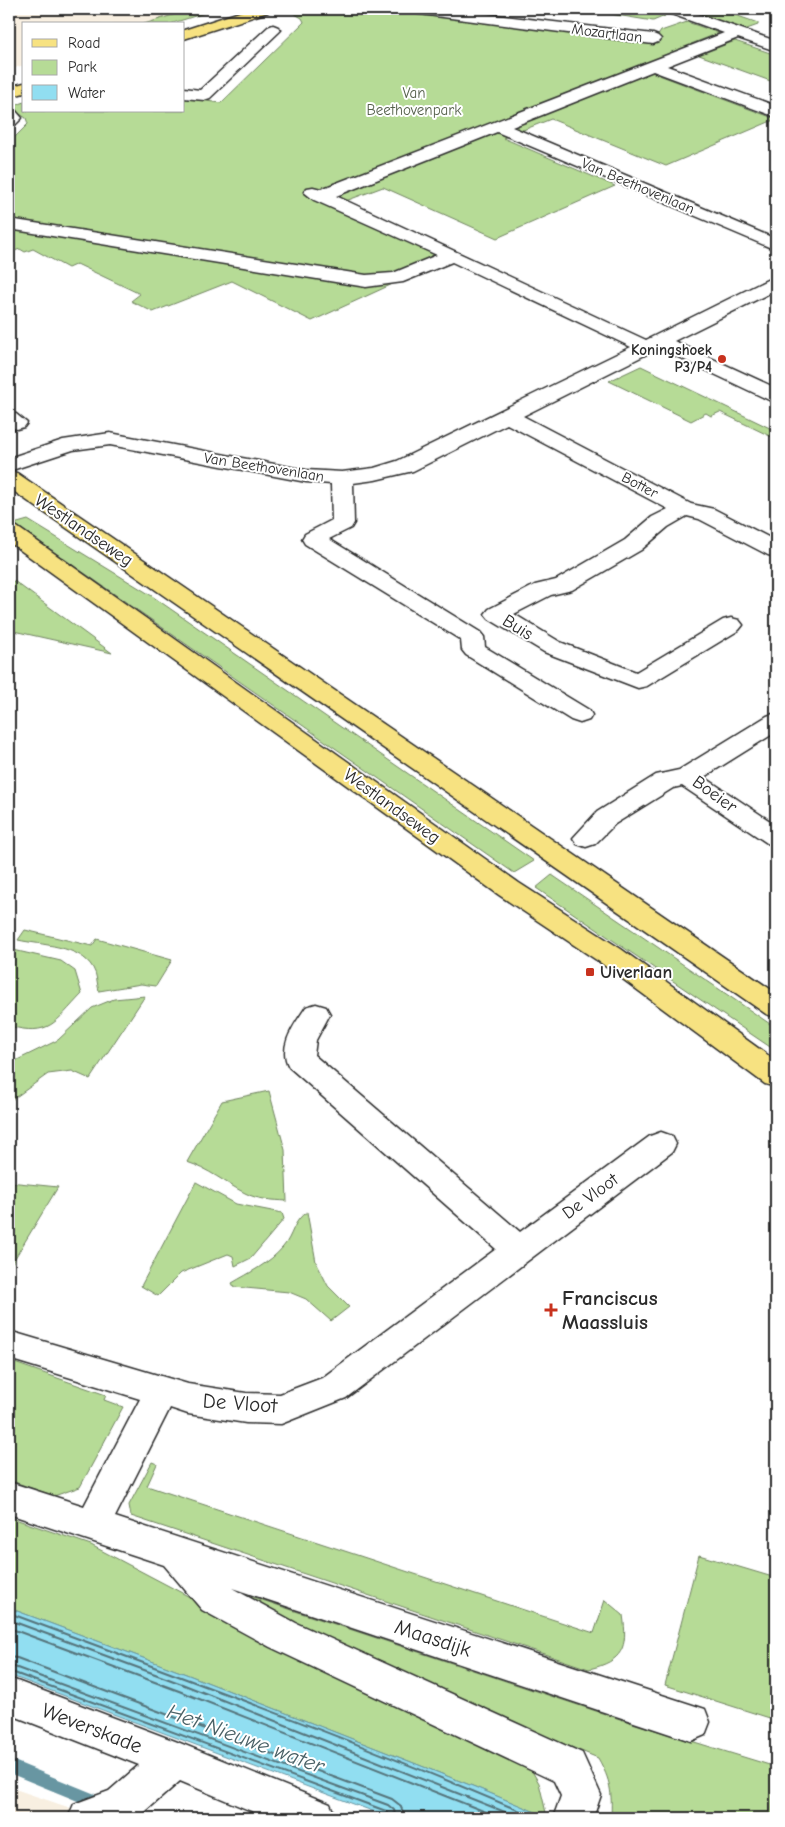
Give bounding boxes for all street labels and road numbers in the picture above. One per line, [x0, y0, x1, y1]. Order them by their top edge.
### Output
street label: Mozartlaan [571, 20, 643, 46]
street label: Van Beethovenlaan [579, 154, 697, 218]
street label: Van Beethovenlaan [203, 449, 325, 485]
street label: Botter [619, 468, 661, 502]
street label: Westlandseweg [31, 490, 137, 571]
street label: Buis [499, 610, 537, 645]
street label: Westlandseweg [339, 764, 444, 848]
street label: Boeier [688, 771, 742, 818]
street label: De Vloot [558, 1169, 623, 1224]
street label: De Vloot [202, 1388, 279, 1418]
street label: Maasdijk [392, 1614, 474, 1662]
street label: Weverskade [38, 1698, 146, 1758]

